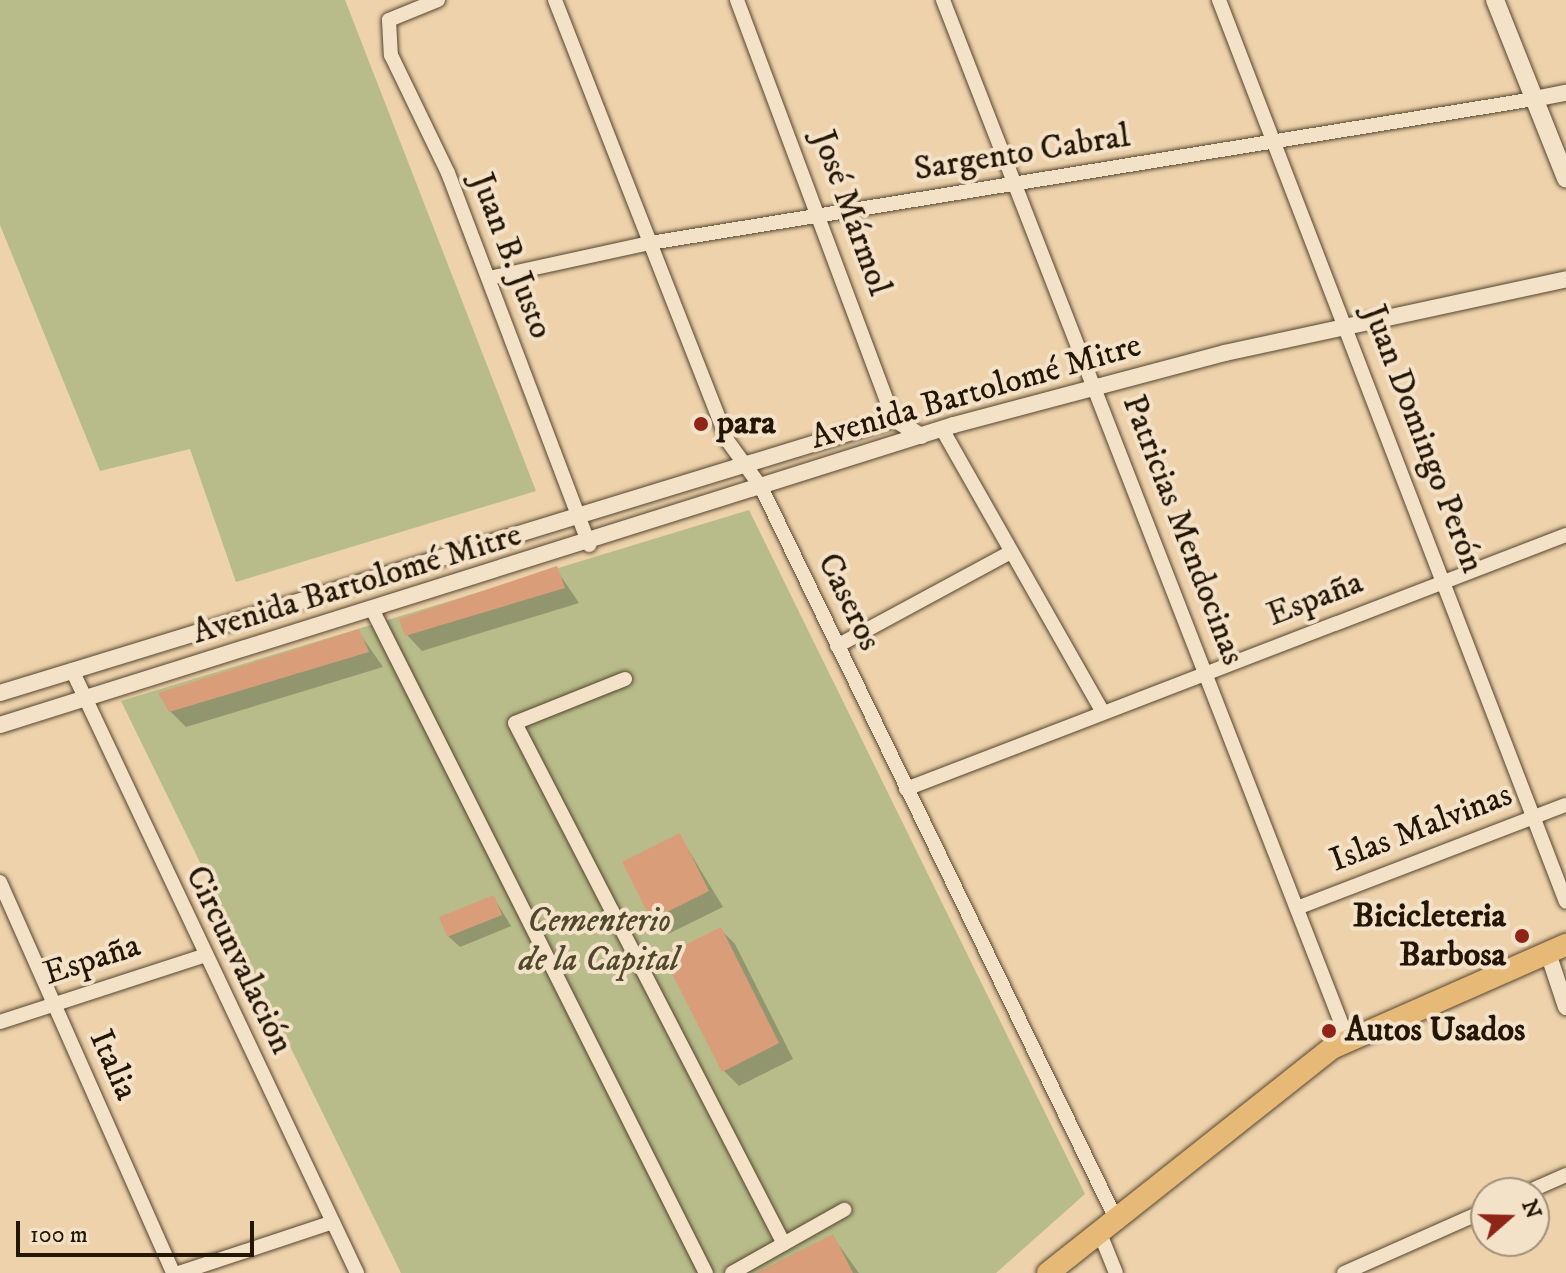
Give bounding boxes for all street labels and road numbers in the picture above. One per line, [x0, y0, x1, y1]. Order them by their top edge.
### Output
street label: Sargento Cabral [911, 116, 1133, 190]
street label: José Mármol [802, 125, 900, 301]
street label: Juan B. Justo [461, 168, 561, 344]
street label: Juan Domingo Perón [1353, 299, 1493, 579]
street label: Avenida Bartolomé Mitre [806, 325, 1146, 459]
street label: Patricias Mendocinas [1113, 389, 1253, 671]
street label: Avenida Bartolomé Mitre [188, 515, 526, 653]
street label: Caseros [808, 547, 890, 657]
street label: España [1261, 562, 1369, 636]
street label: Islas Malvinas [1324, 775, 1518, 881]
street label: Circunvalación [176, 859, 302, 1061]
street label: España [39, 925, 145, 995]
street label: Italia [80, 1024, 146, 1106]

